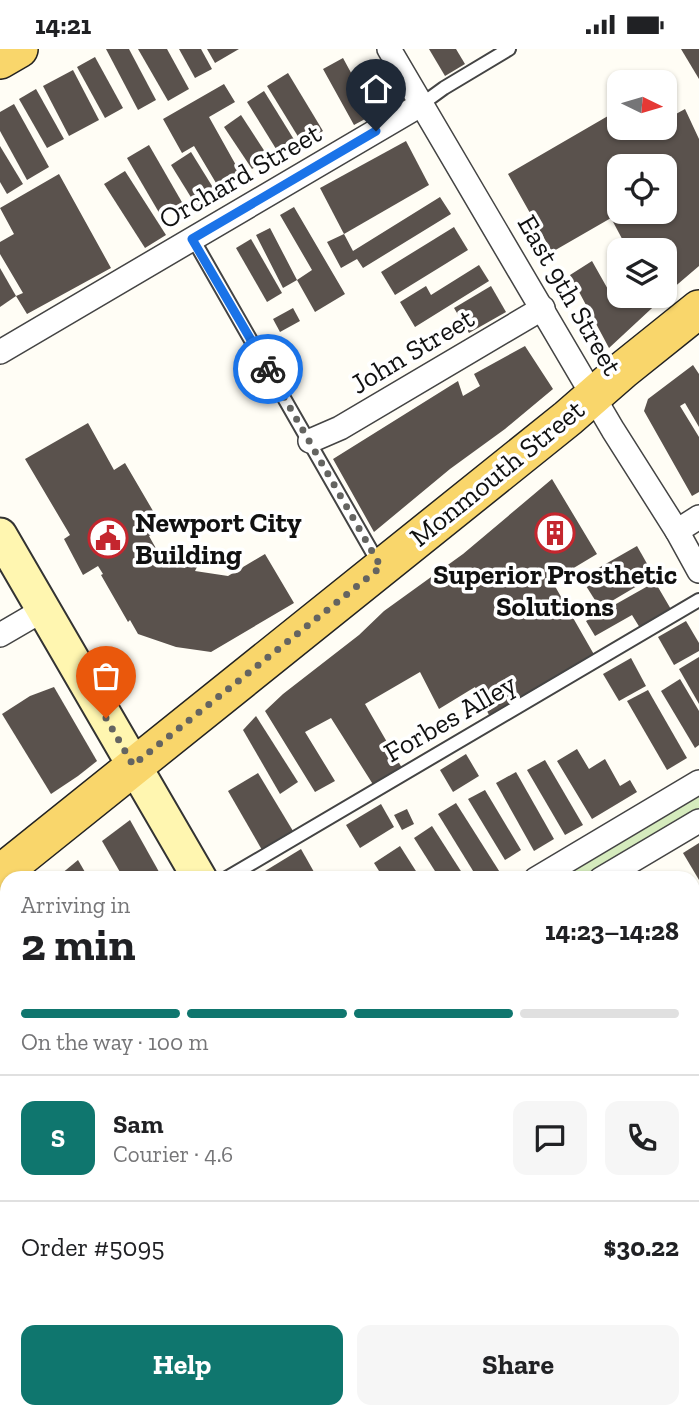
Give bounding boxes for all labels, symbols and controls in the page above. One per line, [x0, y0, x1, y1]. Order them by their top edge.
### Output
text: 14:21 [35, 9, 91, 41]
pin [346, 59, 406, 131]
icon: home [357, 70, 395, 108]
north arrow [607, 70, 677, 140]
map controls [607, 70, 677, 308]
street label: Orchard Street [153, 116, 327, 236]
button: locate [607, 154, 677, 224]
street label: East 9th Street [511, 209, 630, 382]
button: layers [607, 238, 677, 308]
street label: John Street [344, 301, 480, 401]
courier [233, 334, 303, 404]
icon: bike [249, 350, 287, 388]
street label: Monmouth Street [403, 392, 591, 553]
place label: Newport City Building [135, 506, 302, 571]
building icon: Superior Prosthetic Solutions [534, 512, 576, 554]
public building icon: Newport City Building [87, 517, 129, 559]
place label: Superior Prosthetic Solutions [433, 558, 677, 623]
pin [76, 646, 136, 718]
icon: bag [87, 657, 125, 695]
street label: Forbes Alley [378, 667, 523, 769]
text: Arriving in [21, 891, 130, 919]
text: 14:23–14:28 [545, 915, 679, 947]
text: 2 min [21, 917, 136, 972]
text: On the way · 100 m [21, 1028, 208, 1056]
button: chat [513, 1101, 587, 1175]
button: phone [605, 1101, 679, 1175]
text: Sam [113, 1108, 163, 1140]
text: S [51, 1122, 65, 1154]
text: Courier · 4.6 [113, 1140, 233, 1168]
text: Order #5095 [21, 1231, 165, 1263]
text: $30.22 [604, 1231, 679, 1263]
button: Help [21, 1325, 343, 1405]
button: Share [357, 1325, 679, 1405]

